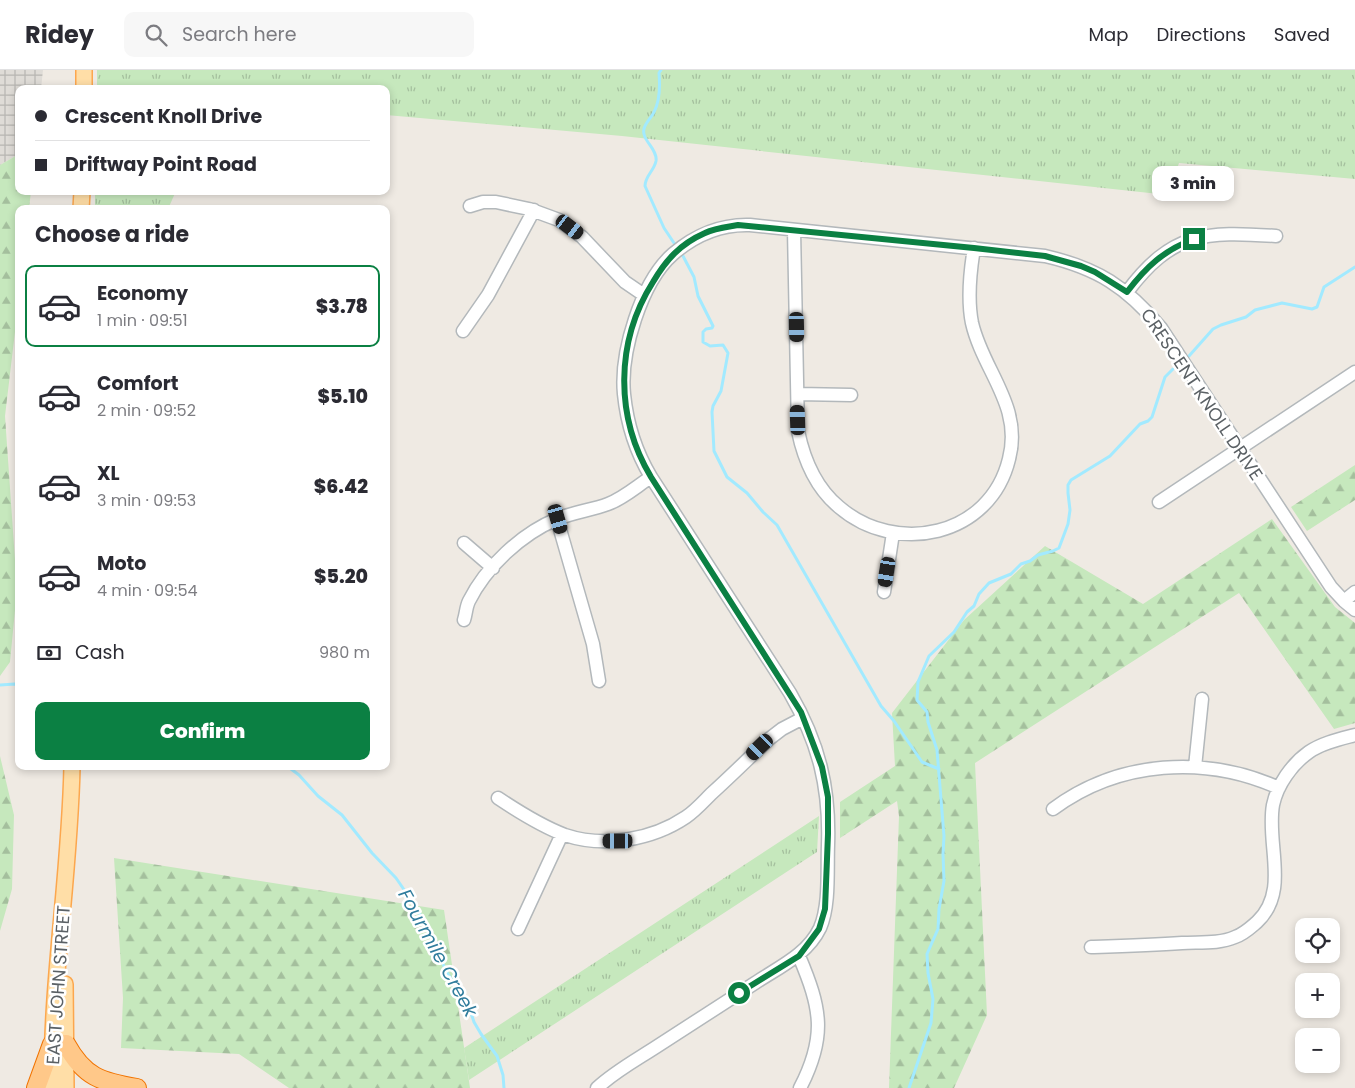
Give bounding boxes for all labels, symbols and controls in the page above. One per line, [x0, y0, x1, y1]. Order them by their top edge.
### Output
search box [124, 12, 474, 57]
text: Ridey [25, 18, 94, 51]
icon: search [142, 21, 170, 49]
text: Search here [182, 21, 296, 48]
text: Map [1089, 22, 1128, 47]
text: Directions [1156, 22, 1246, 47]
text: Saved [1274, 22, 1330, 47]
text: Crescent Knoll Drive [65, 103, 262, 130]
text: Driftway Point Road [65, 151, 257, 178]
callout: 3 min [1153, 166, 1235, 202]
text: 3 min [1170, 172, 1216, 195]
car [553, 212, 586, 242]
text: Choose a ride [35, 219, 189, 250]
route end [1183, 228, 1205, 250]
text: Economy [97, 280, 188, 307]
icon: car [37, 284, 82, 329]
text: $3.78 [316, 293, 368, 320]
street label: CRESCENT KNOLL DRIVE [1135, 303, 1269, 485]
text: 1 min · 09:51 [97, 309, 188, 332]
car [789, 312, 804, 342]
text: Comfort [97, 370, 179, 397]
icon: car [37, 374, 82, 419]
text: $5.10 [317, 383, 368, 410]
text: 2 min · 09:52 [97, 399, 196, 422]
car [789, 405, 806, 435]
text: XL [97, 460, 120, 487]
icon: car [37, 464, 82, 509]
text: $6.42 [314, 473, 368, 500]
text: 3 min · 09:53 [97, 489, 196, 512]
car [546, 503, 569, 535]
text: Moto [97, 550, 146, 577]
icon: car [37, 554, 82, 599]
car [877, 556, 896, 588]
text: $5.20 [314, 563, 368, 590]
text: 4 min · 09:54 [97, 579, 198, 602]
icon: cash [35, 639, 63, 667]
text: Cash [75, 639, 125, 666]
text: 980 m [319, 641, 370, 664]
button: Confirm [35, 702, 370, 760]
car [743, 731, 776, 763]
car [603, 834, 633, 849]
water label: Fourmile Creek [392, 884, 485, 1023]
street label: EAST JOHN STREET [40, 904, 76, 1065]
map controls [1295, 918, 1340, 1073]
button: locate [1295, 918, 1340, 963]
button: + [1295, 973, 1340, 1018]
route start [728, 982, 750, 1004]
button: − [1295, 1028, 1340, 1073]

